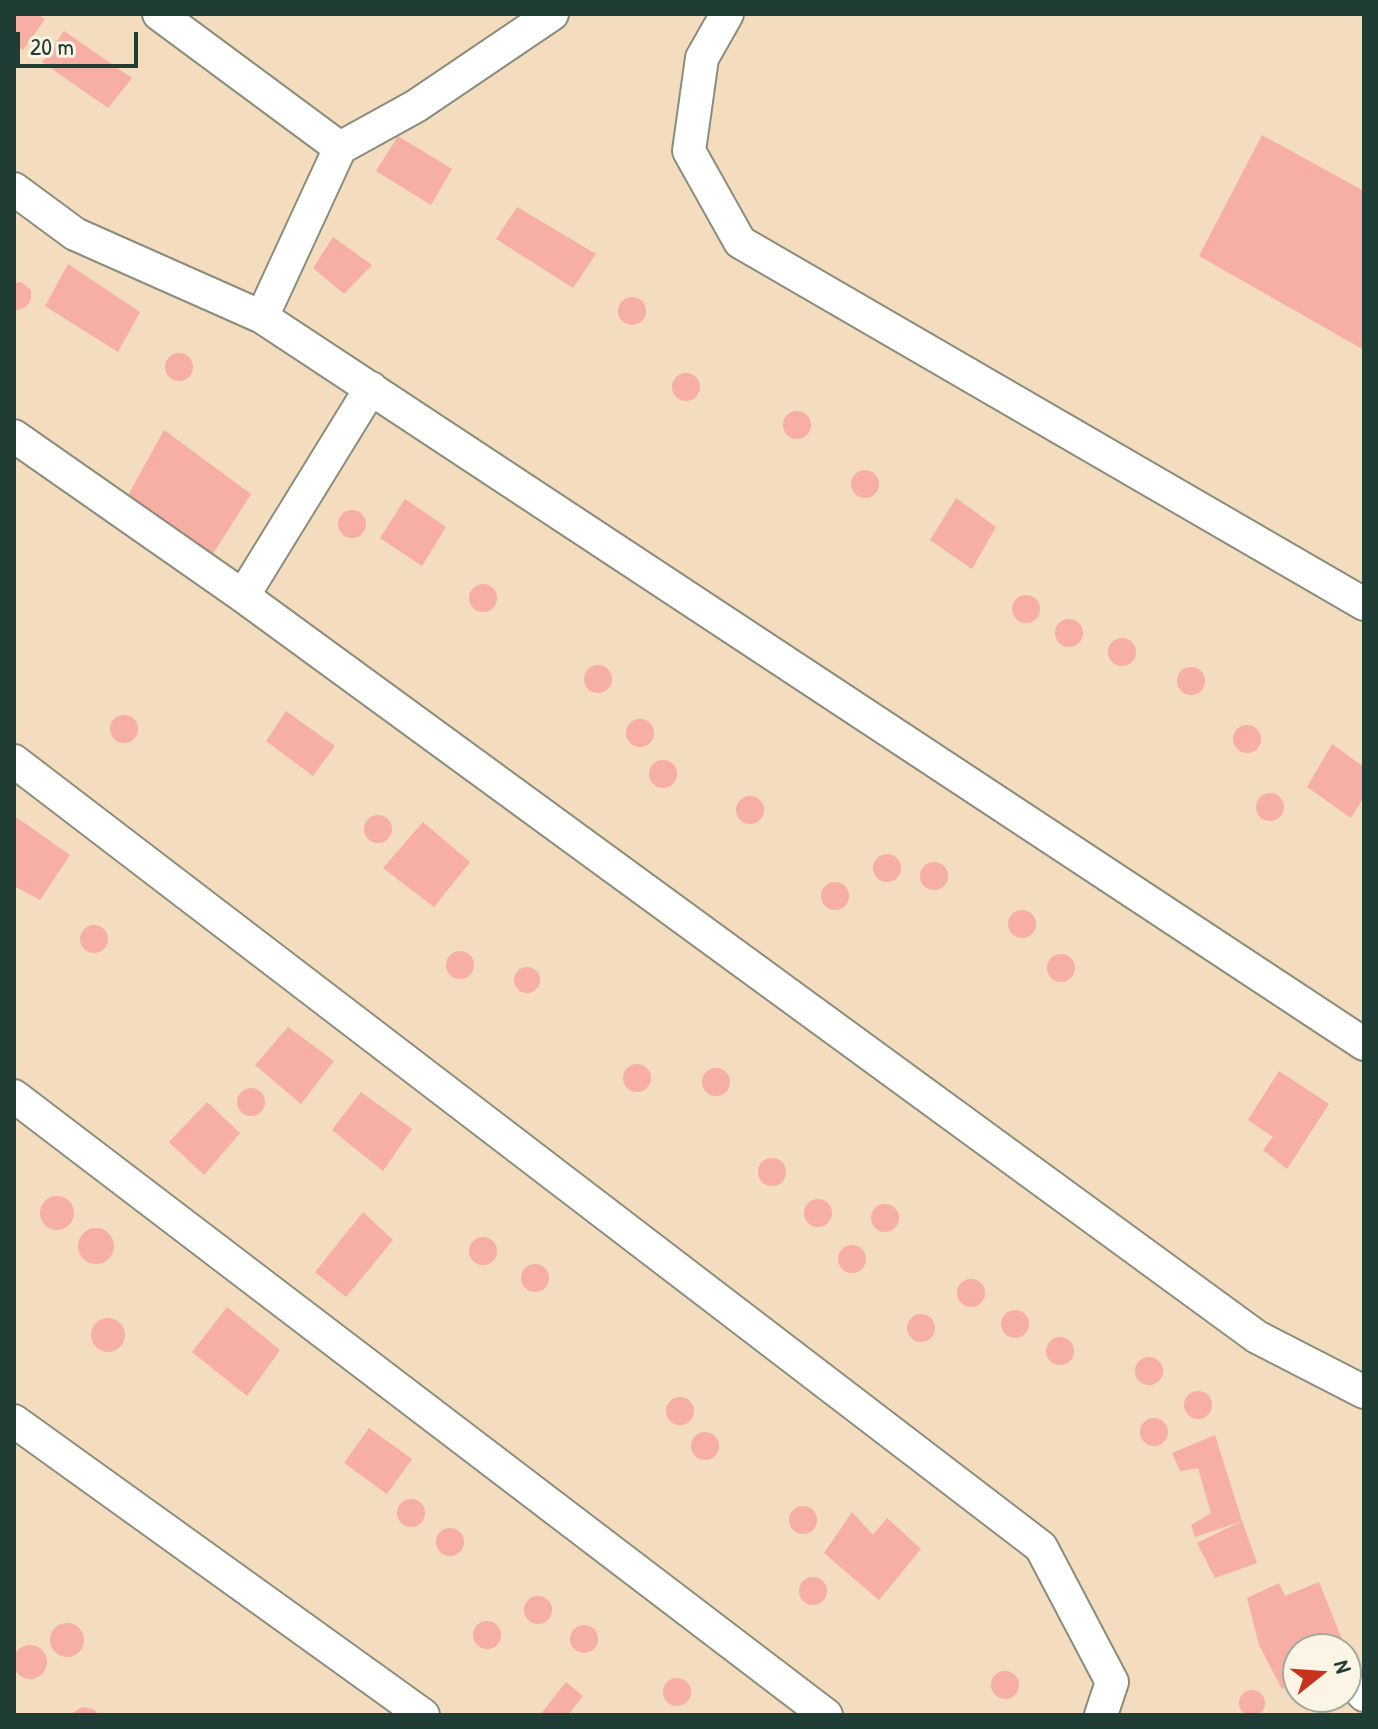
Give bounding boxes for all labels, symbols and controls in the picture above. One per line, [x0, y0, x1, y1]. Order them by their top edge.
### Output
scale bar [20, 16, 142, 66]
text: 20 m [30, 30, 74, 62]
north arrow [1282, 1633, 1362, 1713]
text: N [1327, 1657, 1359, 1677]

